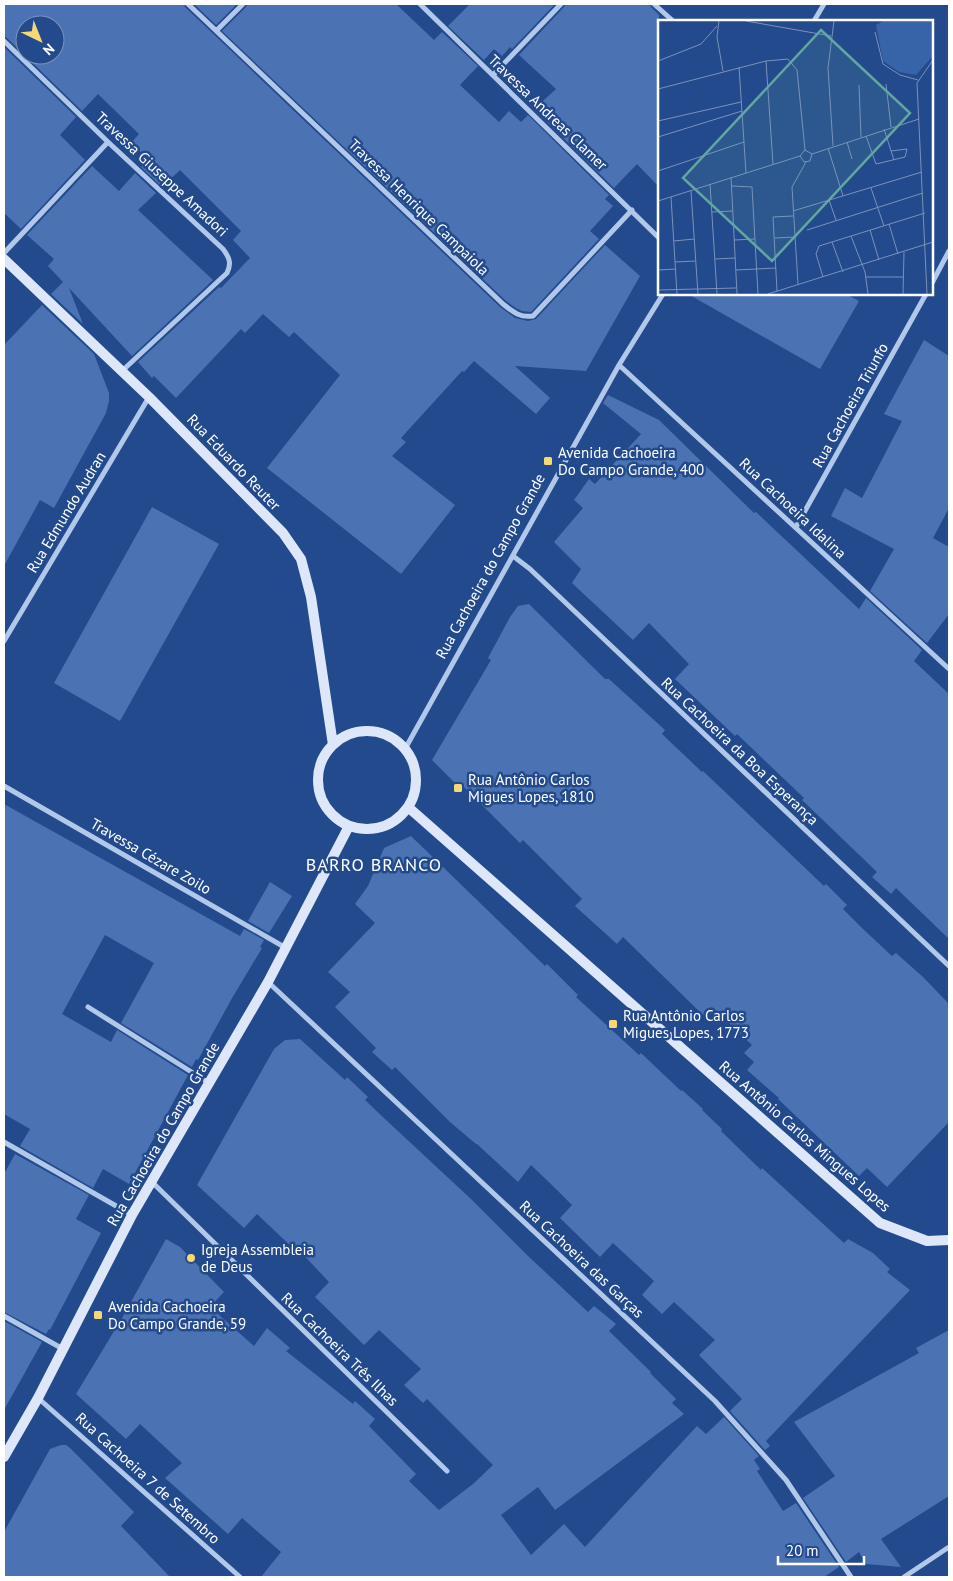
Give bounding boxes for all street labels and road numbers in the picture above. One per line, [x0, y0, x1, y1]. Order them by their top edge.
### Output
street label: Travessa Andreas Clamer [484, 50, 612, 174]
street label: Travessa Giuseppe Amadori [92, 108, 232, 240]
street label: Travessa Henrique Campaiola [345, 135, 493, 279]
street label: Rua Cachoeira Triunfo [808, 339, 892, 471]
street label: Rua Eduardo Reuter [183, 410, 285, 514]
street label: Rua Edmundo Audran [22, 448, 110, 576]
street label: Rua Cachoeira Idalina [736, 454, 850, 562]
street label: Rua Cachoeira do Campo Grande [431, 470, 549, 662]
street label: Rua Cachoeira da Boa Esperança [657, 673, 823, 829]
street label: Travessa Cézare Zoilo [87, 814, 215, 898]
street label: Rua Cachoeira do Campo Grande [103, 1039, 223, 1229]
street label: Rua Antônio Carlos Mingues Lopes [715, 1056, 895, 1216]
street label: Rua Cachoeira das Garças [516, 1196, 648, 1322]
street label: Rua Cachoeira Três Ilhas [278, 1288, 402, 1410]
street label: Rua Cachoeira 7 de Setembro [72, 1408, 224, 1548]

